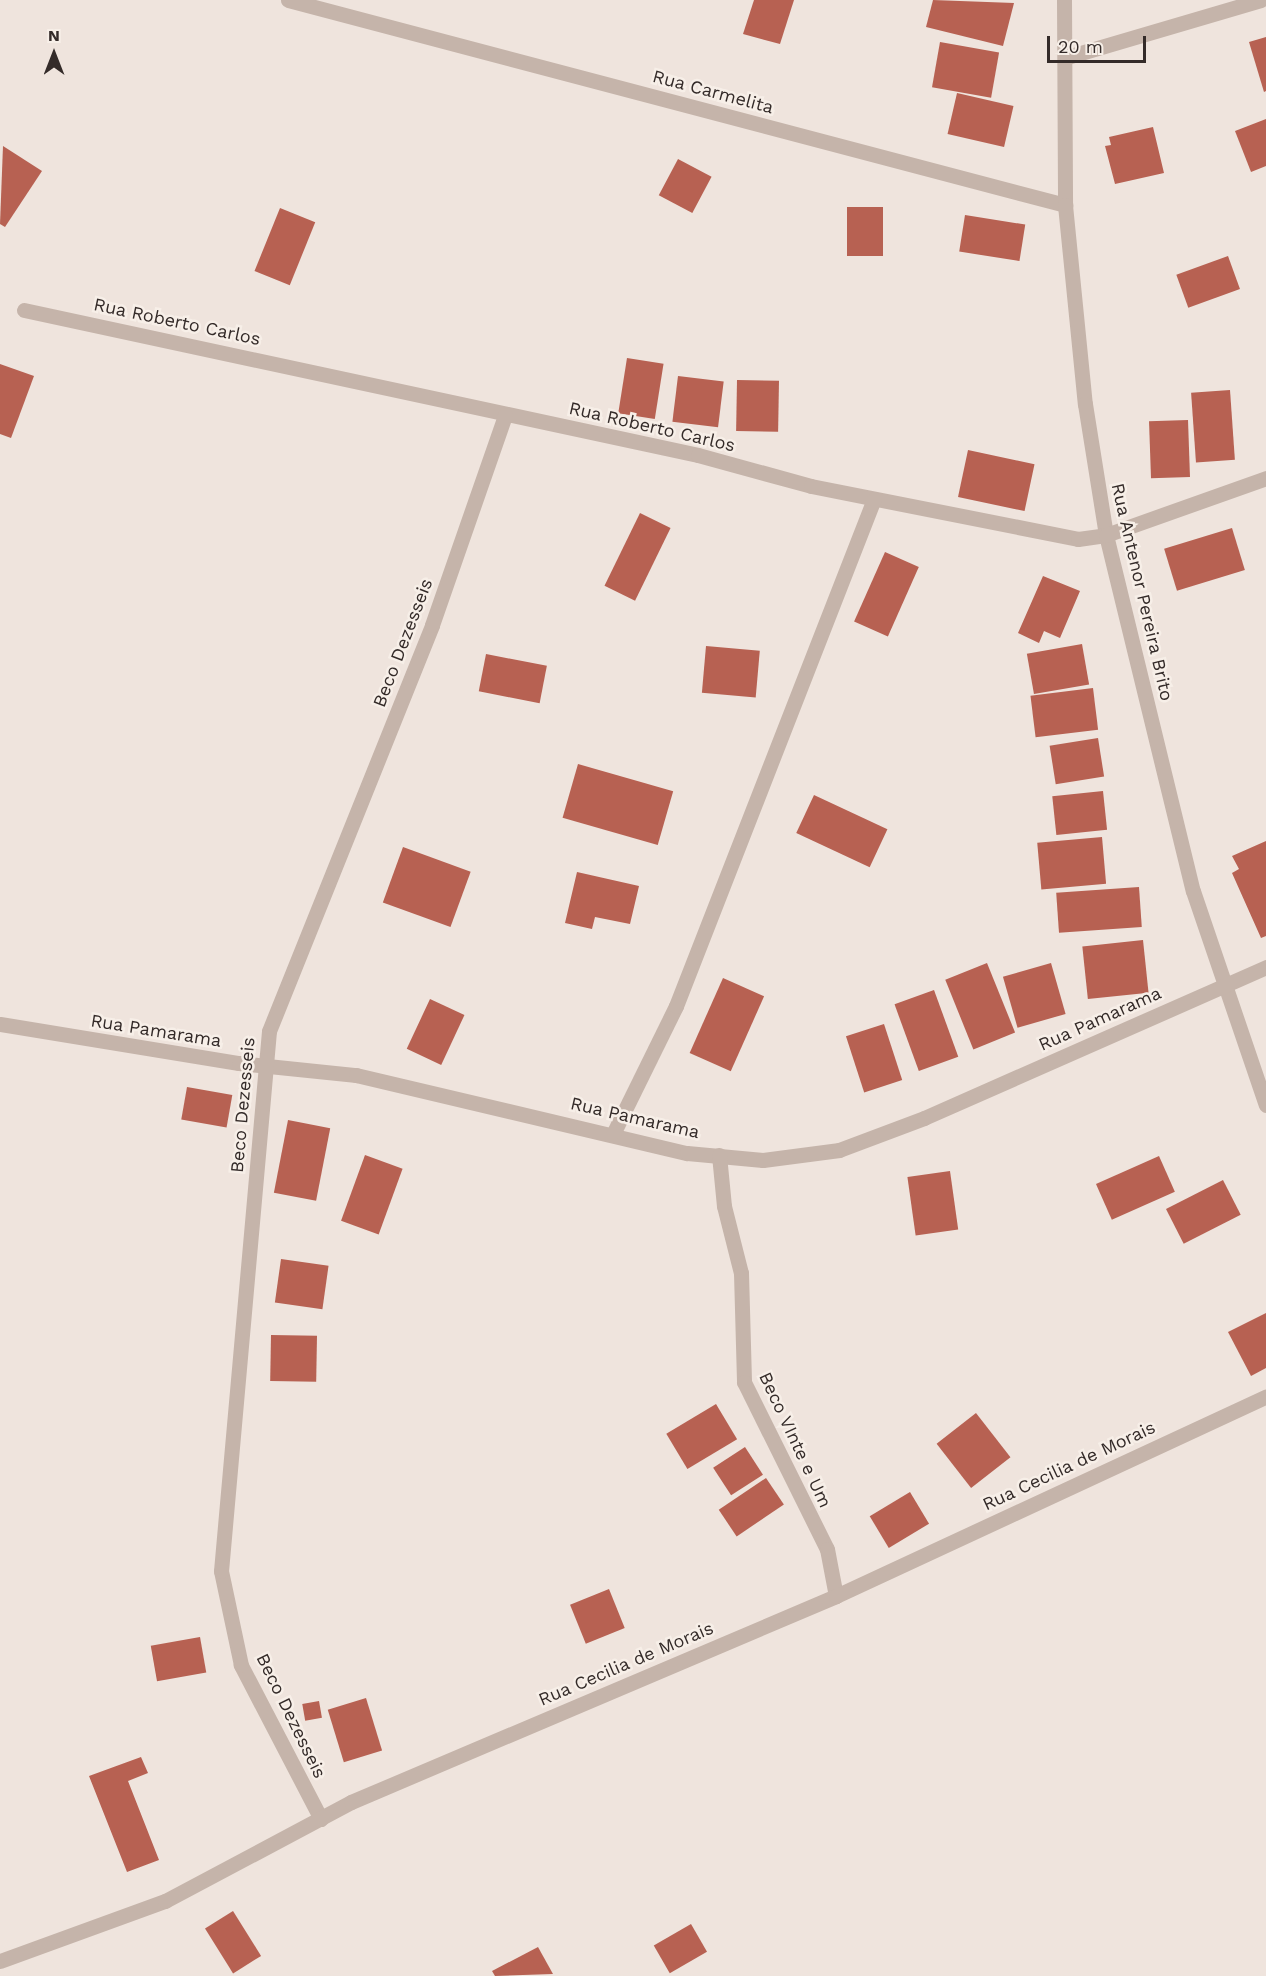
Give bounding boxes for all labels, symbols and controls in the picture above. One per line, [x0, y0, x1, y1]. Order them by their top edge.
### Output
north arrow [24, 24, 84, 84]
scale bar [1050, 24, 1149, 62]
text: N [48, 26, 60, 45]
text: 20 m [1058, 36, 1103, 57]
street label: Rua Carmelita [650, 65, 776, 119]
street label: Rua Roberto Carlos [91, 294, 263, 350]
street label: Rua Roberto Carlos [567, 397, 737, 457]
street label: Rua Antenor Pereira Brito [1106, 480, 1178, 704]
street label: Beco Dezesseis [369, 576, 437, 710]
street label: Rua Pamarama [1035, 982, 1165, 1056]
street label: Rua Pamarama [89, 1010, 223, 1052]
street label: Beco Dezesseis [226, 1036, 260, 1174]
street label: Rua Pamarama [568, 1093, 702, 1143]
street label: Beco VInte e Um [754, 1369, 836, 1511]
street label: Rua Cecilia de Morais [979, 1416, 1159, 1516]
street label: Rua Cecilia de Morais [535, 1617, 717, 1711]
street label: Beco Dezesseis [251, 1650, 331, 1782]

